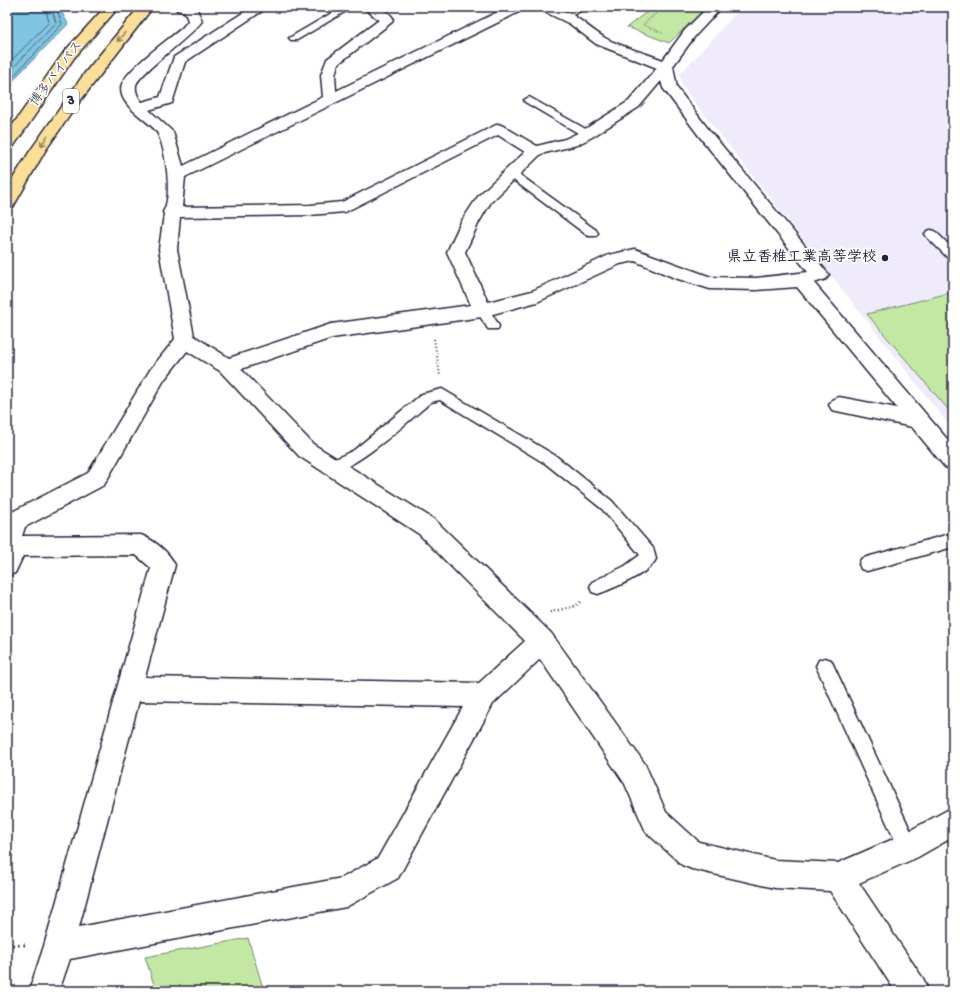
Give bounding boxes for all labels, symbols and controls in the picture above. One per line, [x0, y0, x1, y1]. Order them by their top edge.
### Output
one-way arrow [117, 32, 126, 42]
street label: 博多バイパス [28, 38, 86, 110]
road number: 3 [63, 89, 79, 113]
one-way arrow [39, 135, 47, 147]
place label: 県立香椎工業高等学校 [727, 248, 877, 267]
marker: 県立香椎工業高等学校 [880, 253, 890, 263]

